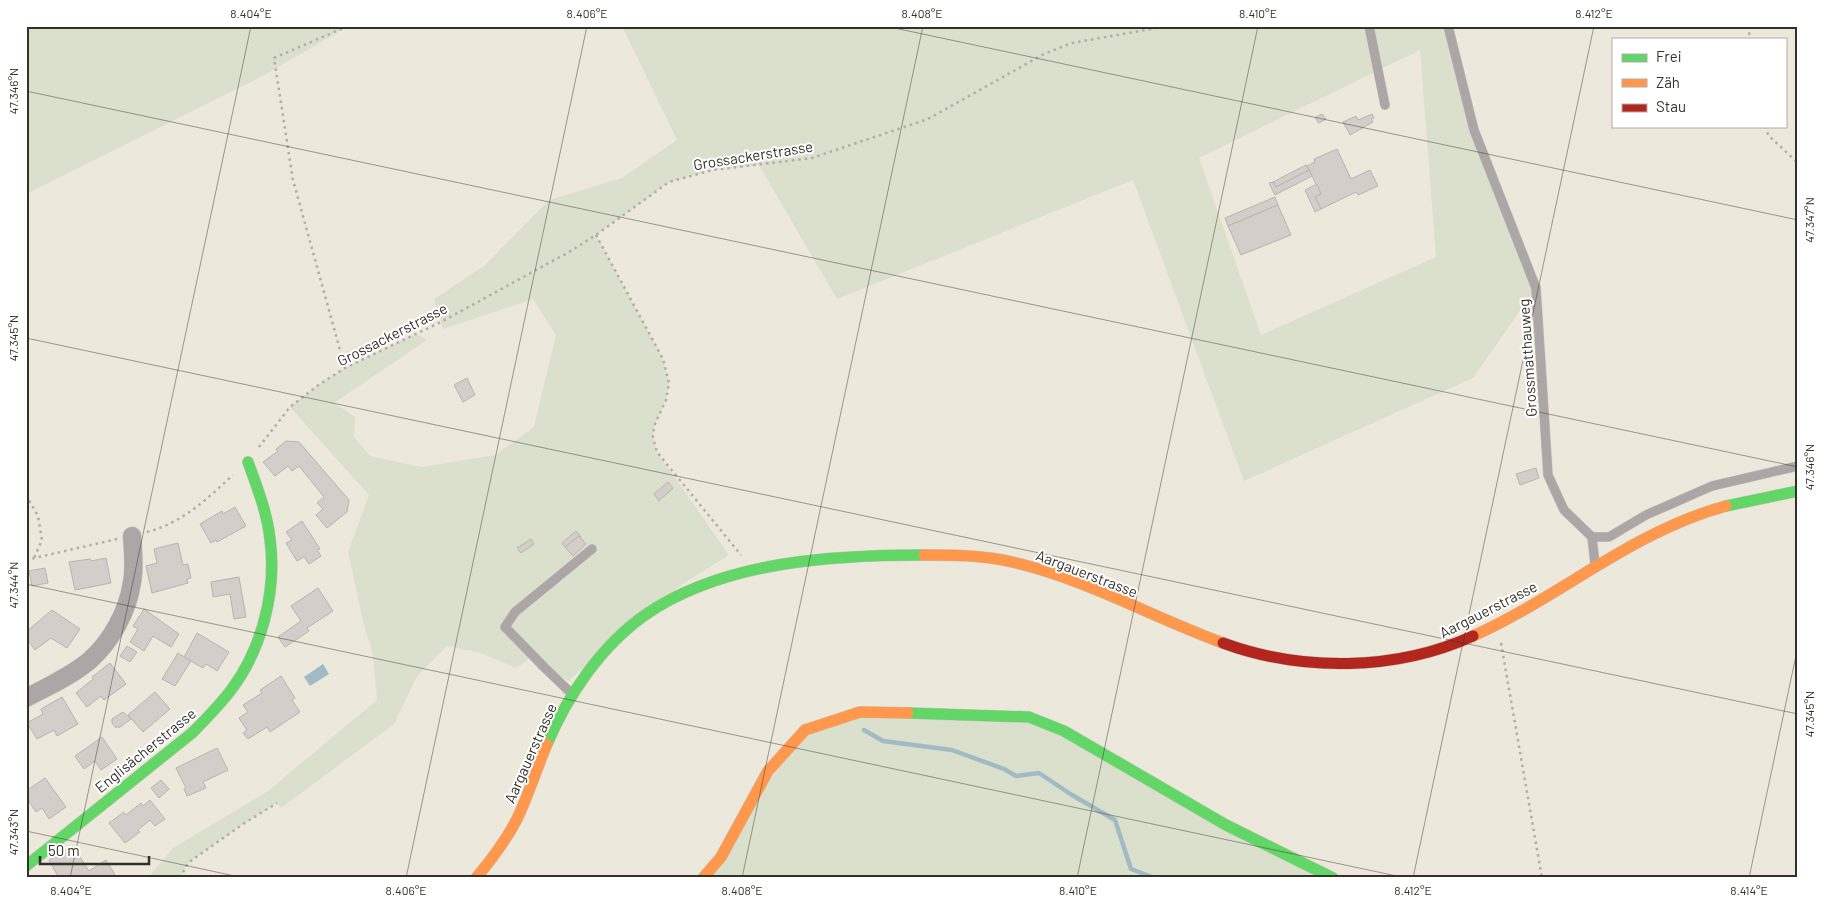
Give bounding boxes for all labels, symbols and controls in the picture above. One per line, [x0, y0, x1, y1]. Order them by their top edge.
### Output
text: 8.404°E [230, 6, 272, 20]
text: 8.406°E [567, 6, 608, 20]
text: 8.408°E [901, 6, 943, 20]
text: 8.410°E [1239, 6, 1277, 20]
text: 8.412°E [1575, 6, 1613, 20]
legend [1612, 38, 1786, 128]
text: Frei [1656, 47, 1682, 65]
text: 47.346°N [6, 68, 20, 114]
text: Zäh [1656, 73, 1680, 91]
text: Stau [1656, 97, 1686, 115]
street label: Grossackerstrasse [692, 137, 814, 173]
text: 47.347°N [1802, 197, 1816, 243]
street label: Grossmatthauweg [1514, 298, 1540, 418]
street label: Grossackerstrasse [334, 299, 450, 369]
text: 47.345°N [6, 315, 20, 361]
text: 47.346°N [1802, 444, 1816, 490]
street label: Aargauerstrasse [1034, 545, 1140, 601]
text: 47.344°N [6, 562, 20, 608]
street label: Aargauerstrasse [1436, 577, 1540, 641]
text: 47.345°N [1802, 691, 1816, 737]
street label: Aargauerstrasse [500, 700, 560, 806]
street label: Englisächerstrasse [91, 704, 199, 796]
text: 47.343°N [6, 809, 20, 855]
scale bar [40, 834, 149, 866]
text: 50 m [48, 841, 80, 859]
text: 8.404°E [50, 883, 92, 897]
text: 8.406°E [386, 883, 427, 897]
text: 8.408°E [721, 883, 763, 897]
text: 8.410°E [1059, 883, 1097, 897]
text: 8.412°E [1394, 883, 1432, 897]
text: 8.414°E [1730, 883, 1768, 897]

